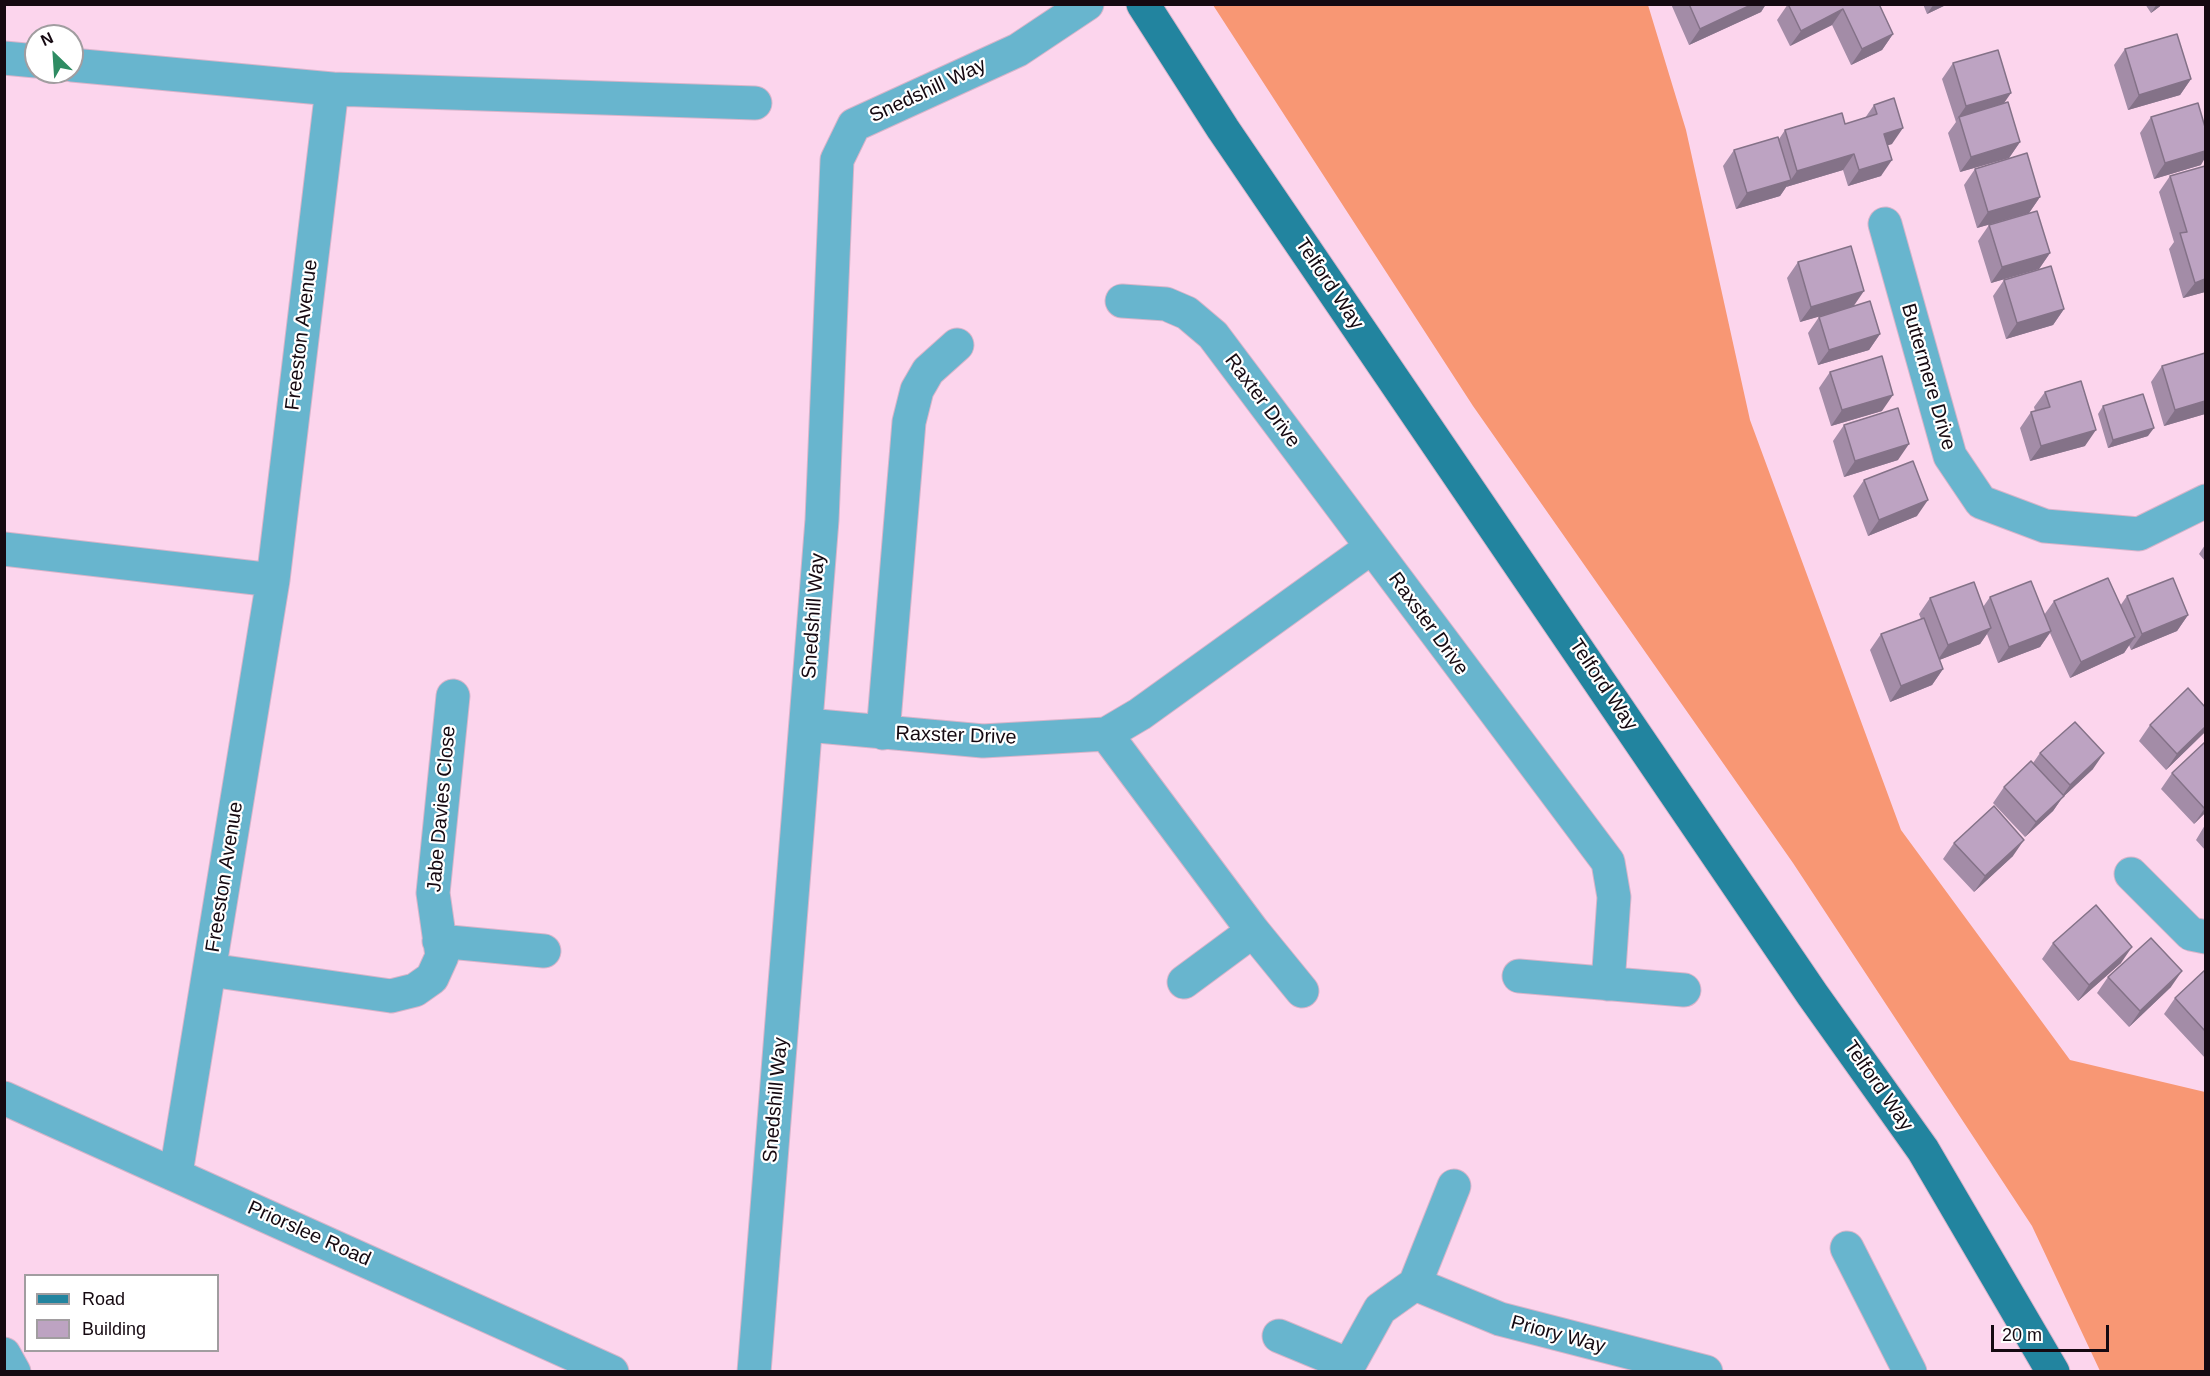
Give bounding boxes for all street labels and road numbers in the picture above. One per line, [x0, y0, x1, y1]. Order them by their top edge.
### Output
street label: Snedshill Way [866, 54, 990, 128]
street label: Telford Way [1290, 234, 1368, 334]
street label: Freeston Avenue [281, 258, 323, 412]
street label: Buttermere Drive [1896, 301, 1960, 453]
street label: Raxter Drive [1219, 349, 1305, 453]
street label: Snedshill Way [798, 552, 830, 680]
street label: Raxster Drive [1383, 568, 1473, 680]
street label: Telford Way [1564, 635, 1642, 735]
street label: Raxster Drive [895, 722, 1017, 750]
street label: Jabe Davies Close [423, 725, 461, 893]
street label: Freeston Avenue [201, 800, 249, 954]
street label: Snedshill Way [759, 1036, 793, 1164]
street label: Telford Way [1838, 1036, 1918, 1136]
street label: Priorslee Road [244, 1196, 374, 1272]
street label: Priory Way [1508, 1311, 1608, 1359]

